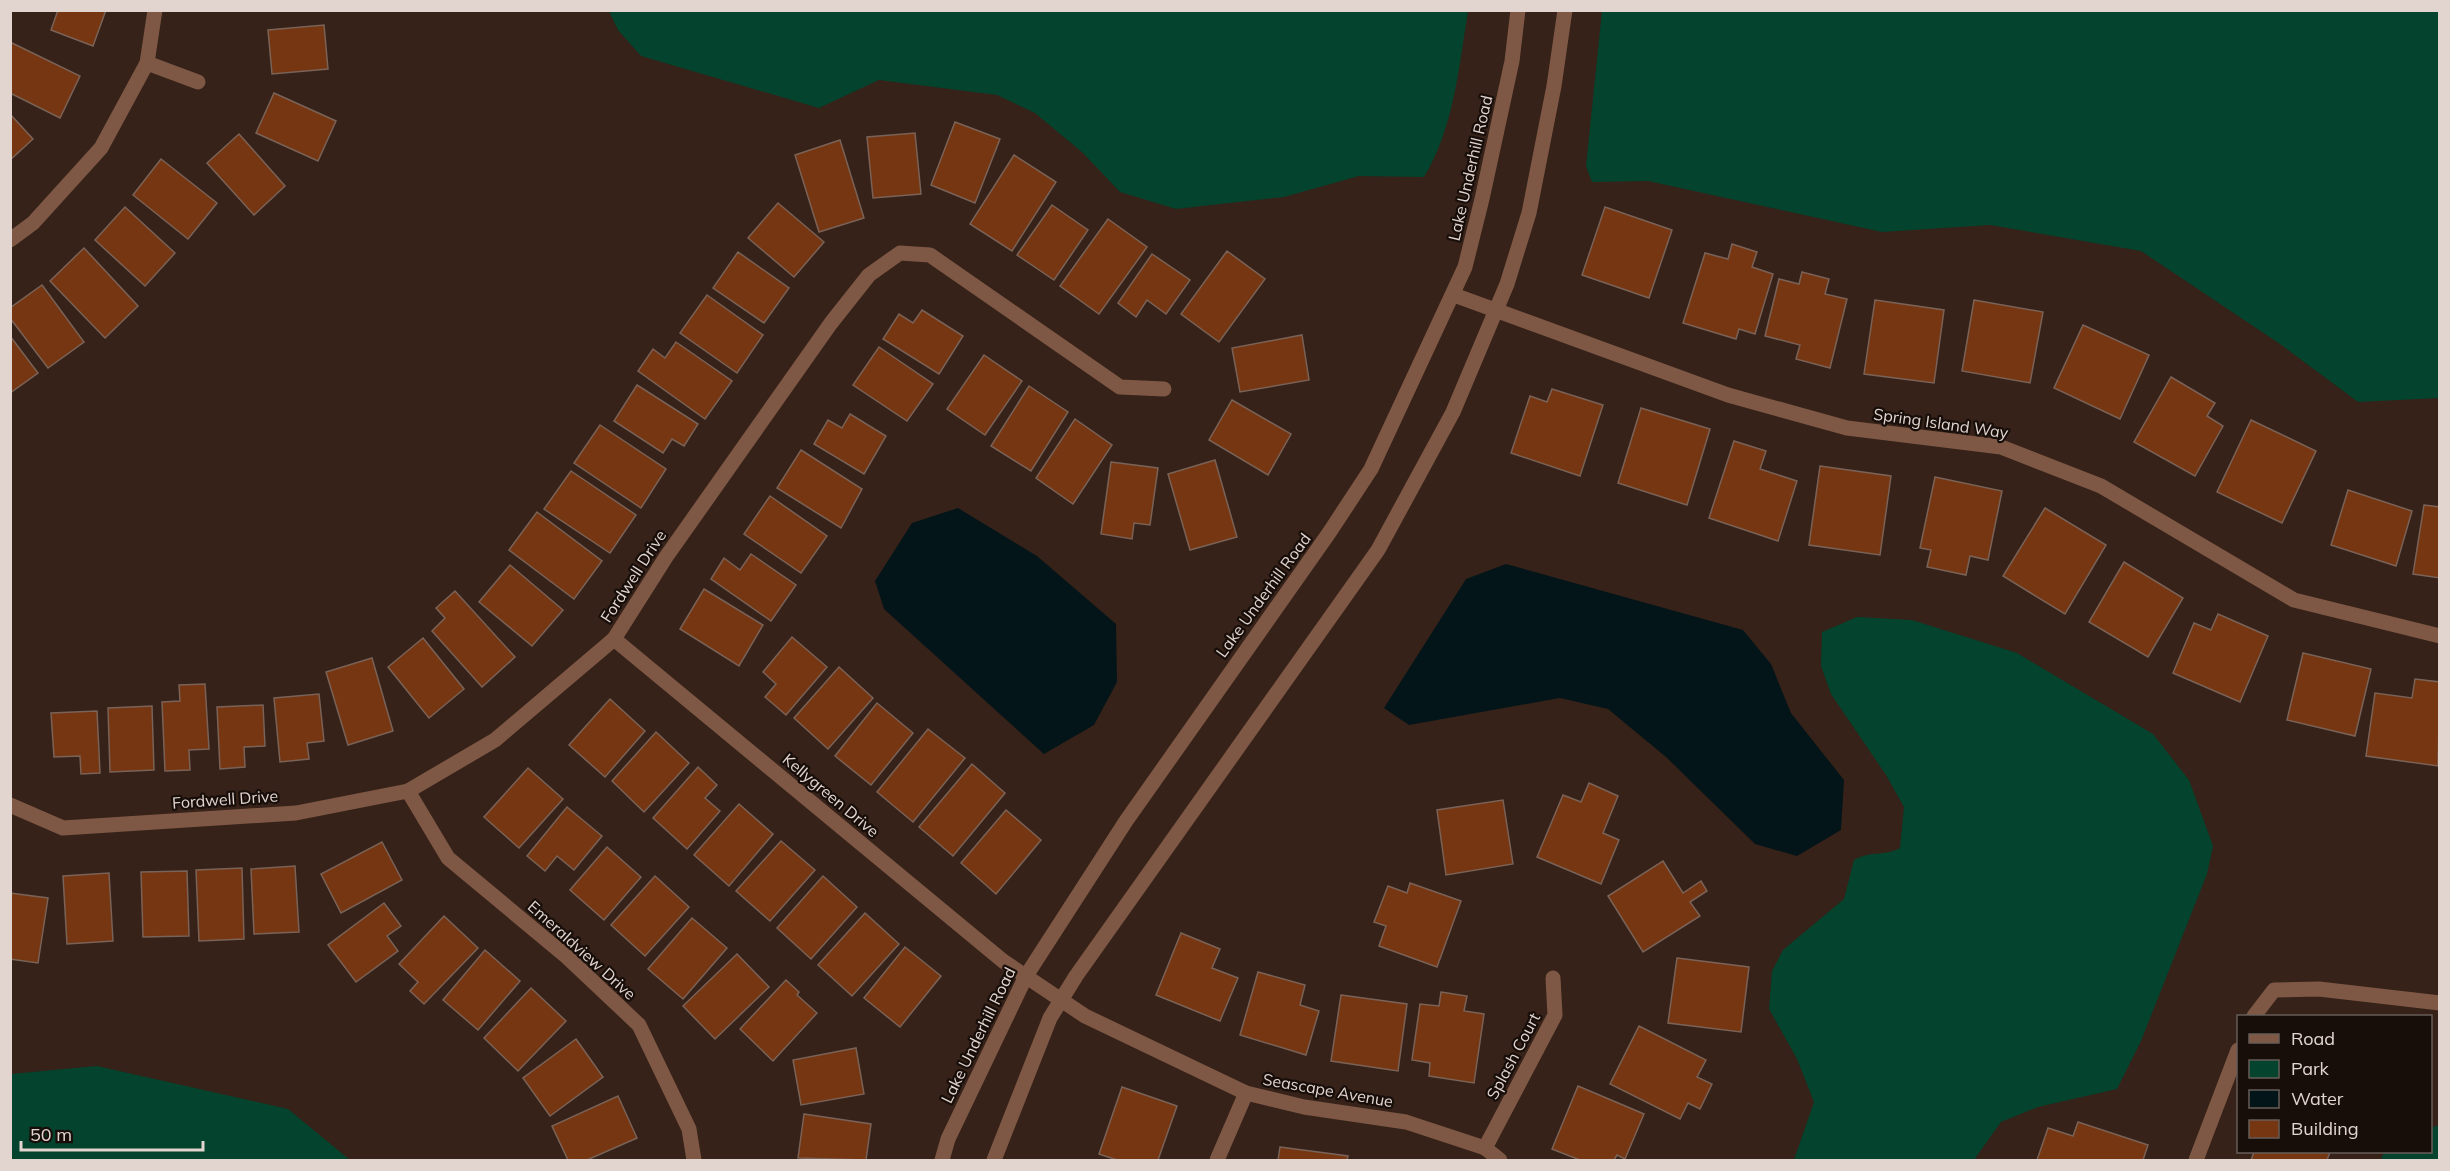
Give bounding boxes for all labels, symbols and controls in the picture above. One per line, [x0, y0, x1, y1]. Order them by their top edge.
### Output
street label: Lake Underhill Road [1444, 93, 1496, 243]
street label: Spring Island Way [1872, 404, 2010, 442]
street label: Fordwell Drive [596, 526, 670, 626]
street label: Lake Underhill Road [1211, 529, 1315, 661]
street label: Kellygreen Drive [779, 749, 883, 841]
street label: Fordwell Drive [171, 785, 279, 813]
street label: Emeraldview Drive [524, 896, 640, 1004]
street label: Lake Underhill Road [936, 964, 1020, 1106]
street label: Splash Court [1482, 1009, 1544, 1103]
legend [2237, 1015, 2432, 1153]
text: Road [2291, 1027, 2335, 1050]
text: Park [2291, 1057, 2330, 1080]
street label: Seascape Avenue [1261, 1069, 1395, 1111]
text: Water [2291, 1087, 2344, 1110]
scale bar [21, 1114, 202, 1152]
text: Building [2291, 1117, 2359, 1140]
text: 50 m [30, 1123, 72, 1146]

